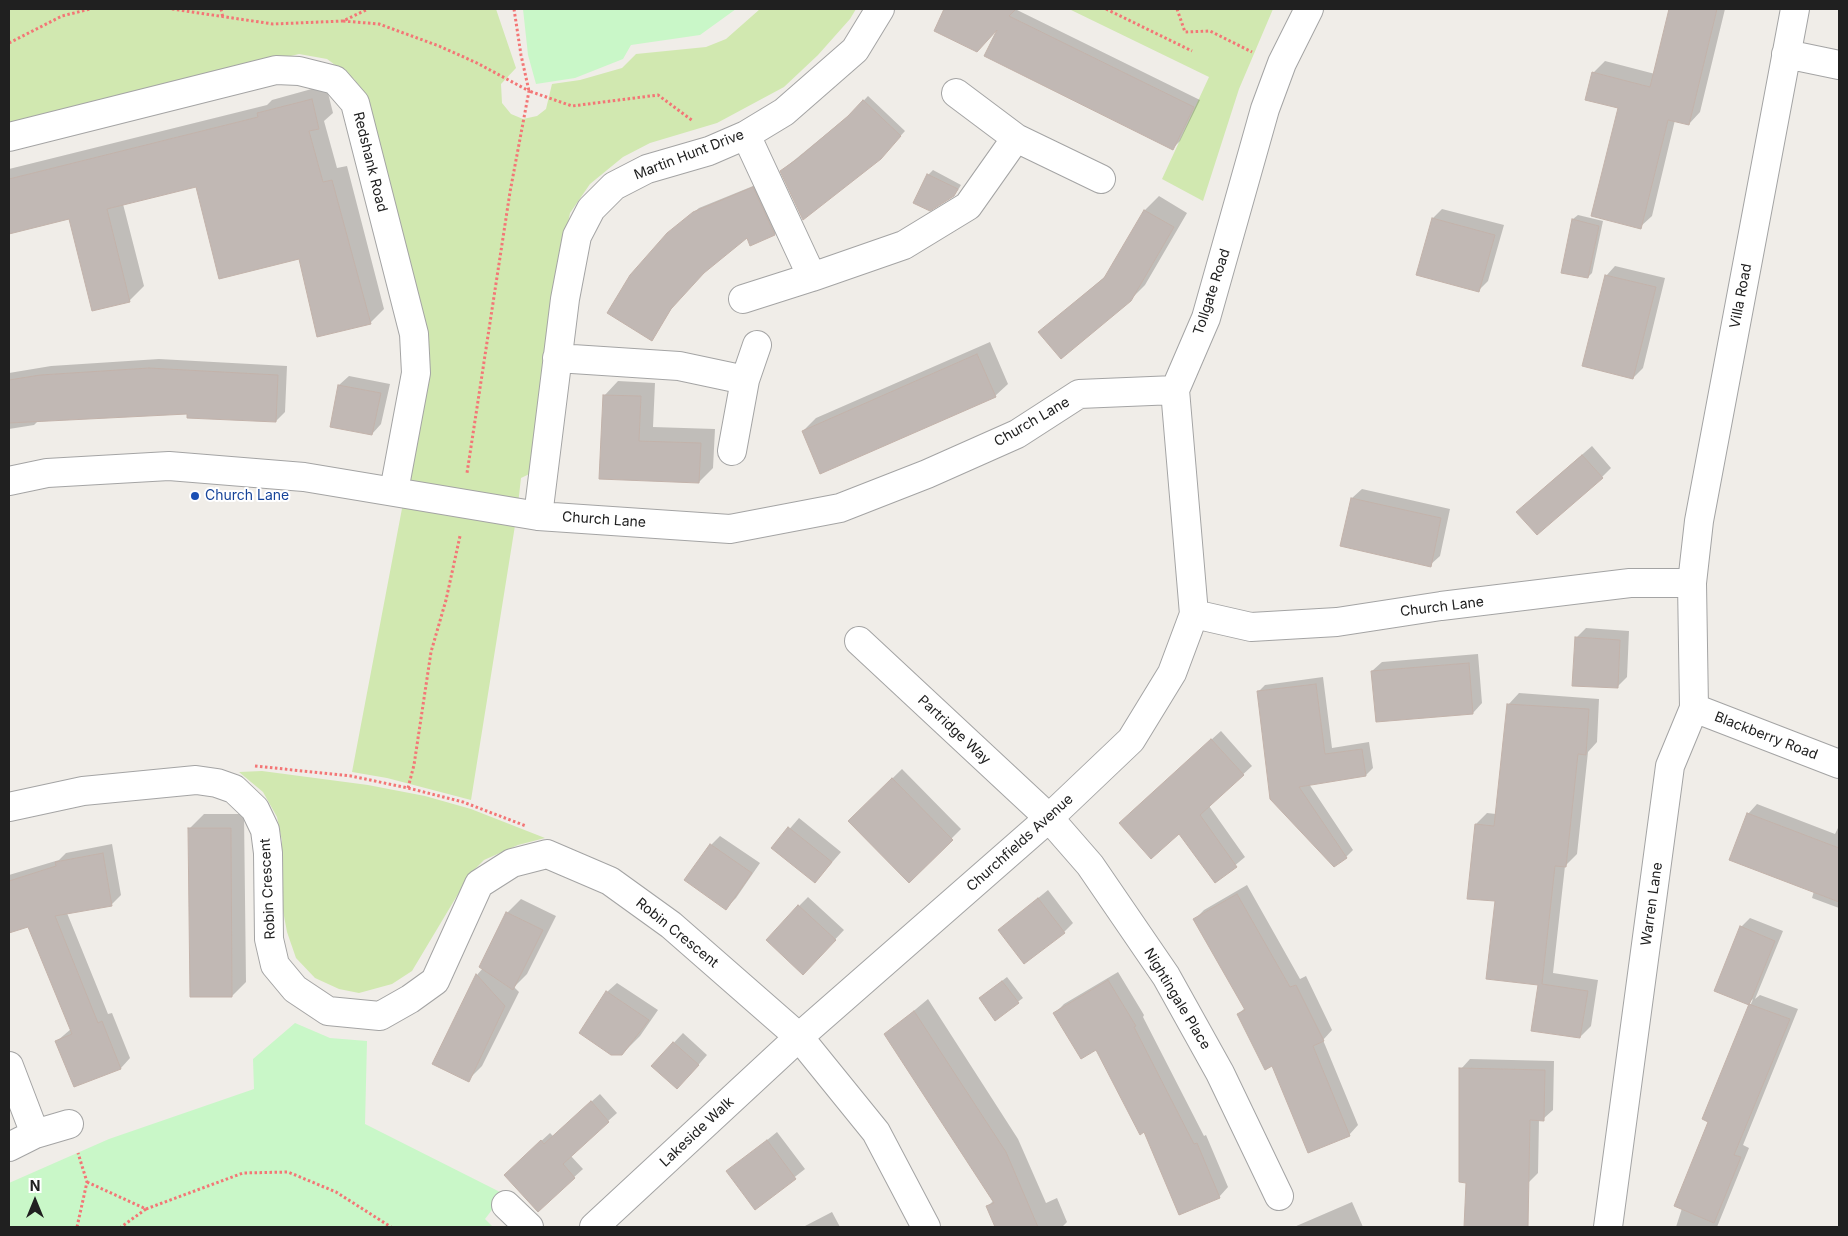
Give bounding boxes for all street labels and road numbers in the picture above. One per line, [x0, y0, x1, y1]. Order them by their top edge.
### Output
street label: Redshank Road [349, 110, 391, 214]
street label: Martin Hunt Drive [632, 126, 746, 184]
street label: Tollgate Road [1190, 247, 1234, 337]
street label: Villa Road [1727, 262, 1755, 330]
street label: Church Lane [991, 394, 1073, 450]
street label: Church Lane [561, 509, 647, 531]
street label: Church Lane [1399, 594, 1485, 620]
street label: Partridge Way [914, 692, 994, 768]
street label: Blackberry Road [1712, 709, 1820, 763]
street label: Churchfields Avenue [963, 791, 1077, 895]
street label: Robin Crescent [257, 838, 279, 940]
street label: Warren Lane [1638, 861, 1666, 947]
street label: Robin Crescent [632, 895, 722, 971]
street label: Nightingale Place [1140, 945, 1214, 1053]
street label: Lakeside Walk [657, 1094, 737, 1170]

